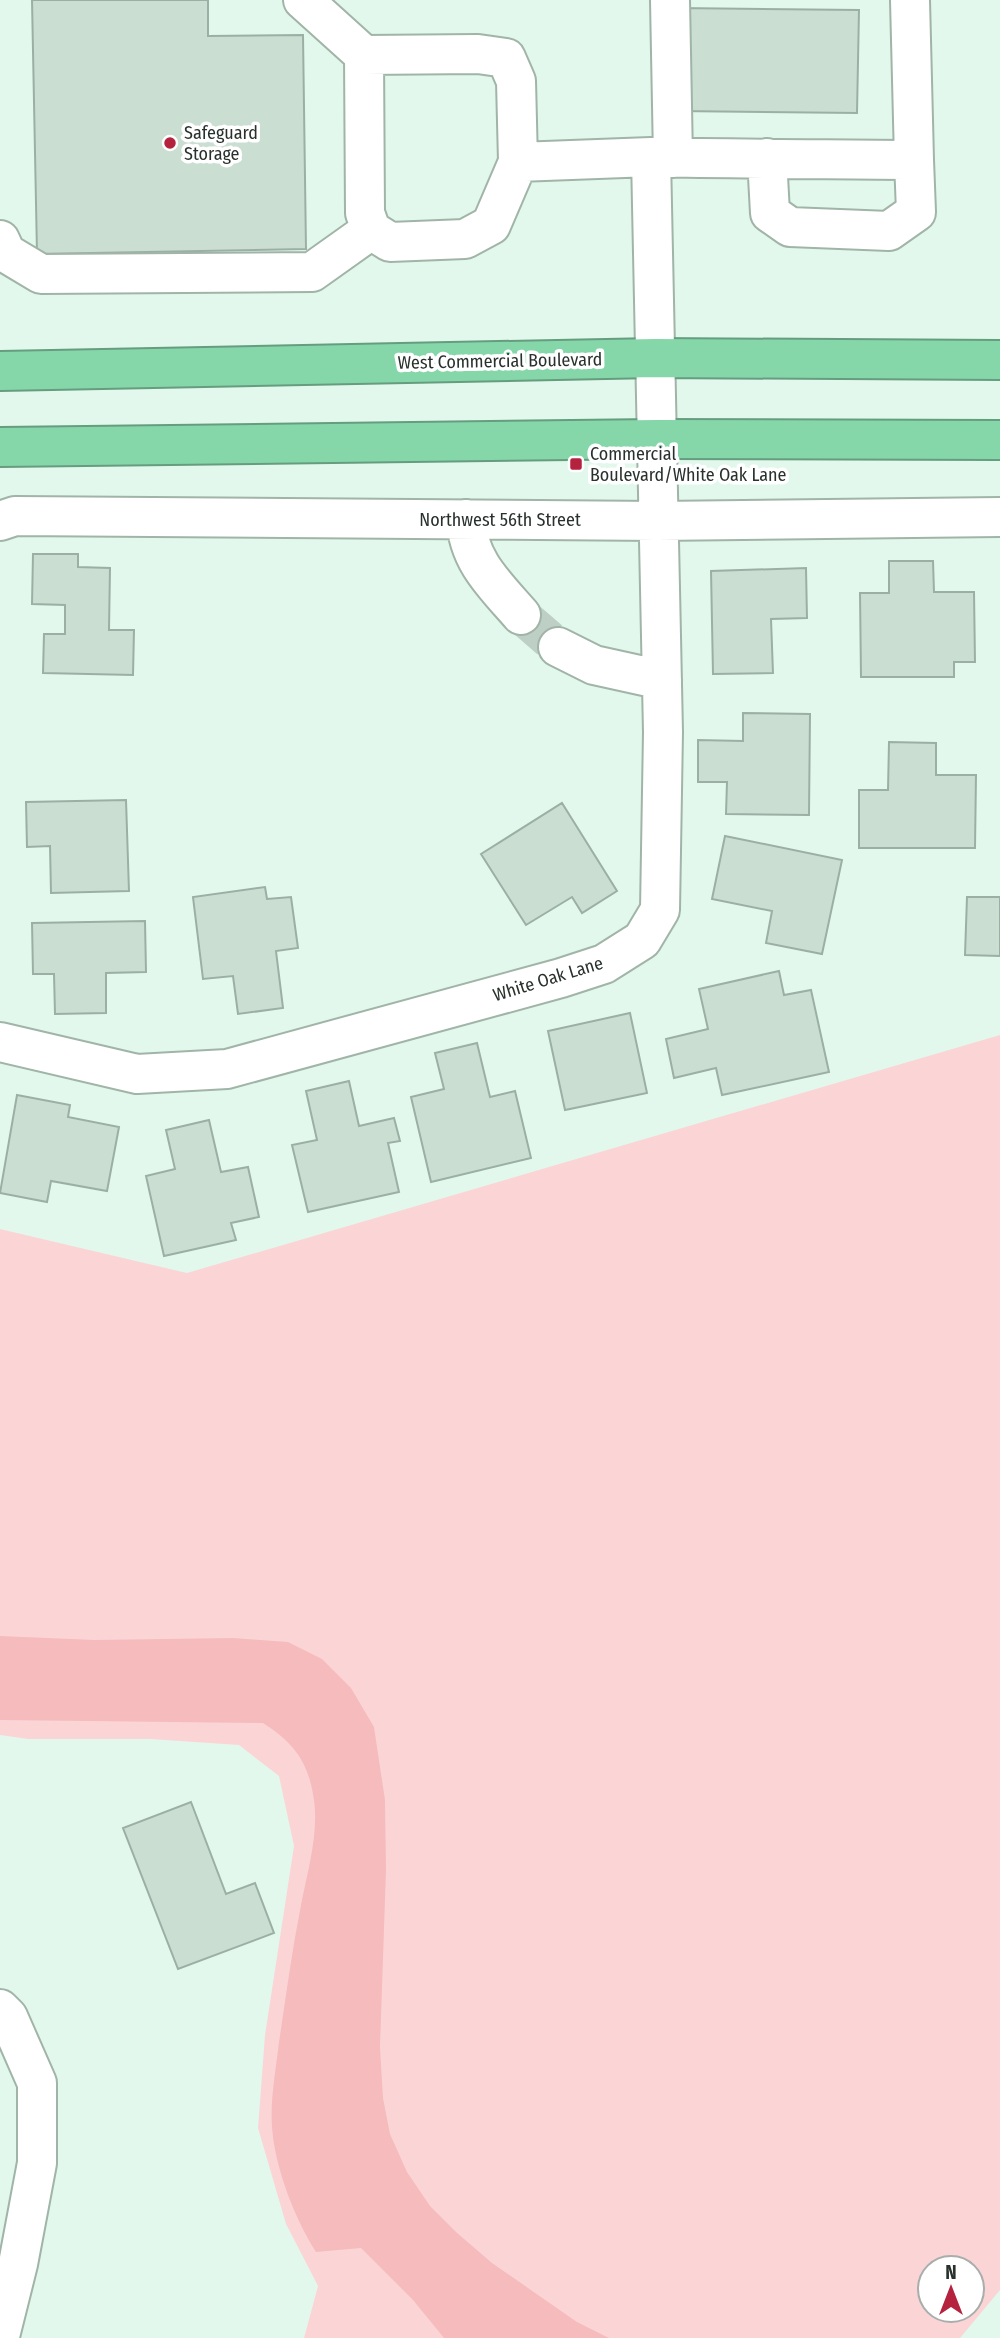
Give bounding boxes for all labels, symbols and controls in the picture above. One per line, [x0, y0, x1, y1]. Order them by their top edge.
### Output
place label: Safeguard Storage [184, 122, 258, 165]
marker: Safeguard Storage [162, 135, 178, 151]
street label: West Commercial Boulevard [397, 348, 603, 374]
place label: Commercial Boulevard/White Oak Lane [590, 443, 787, 486]
marker: Commercial Boulevard/White Oak Lane [568, 456, 584, 472]
street label: Northwest 56th Street [419, 509, 581, 531]
street label: White Oak Lane [490, 952, 606, 1006]
north arrow [916, 2254, 986, 2324]
text: N [945, 2261, 957, 2284]

